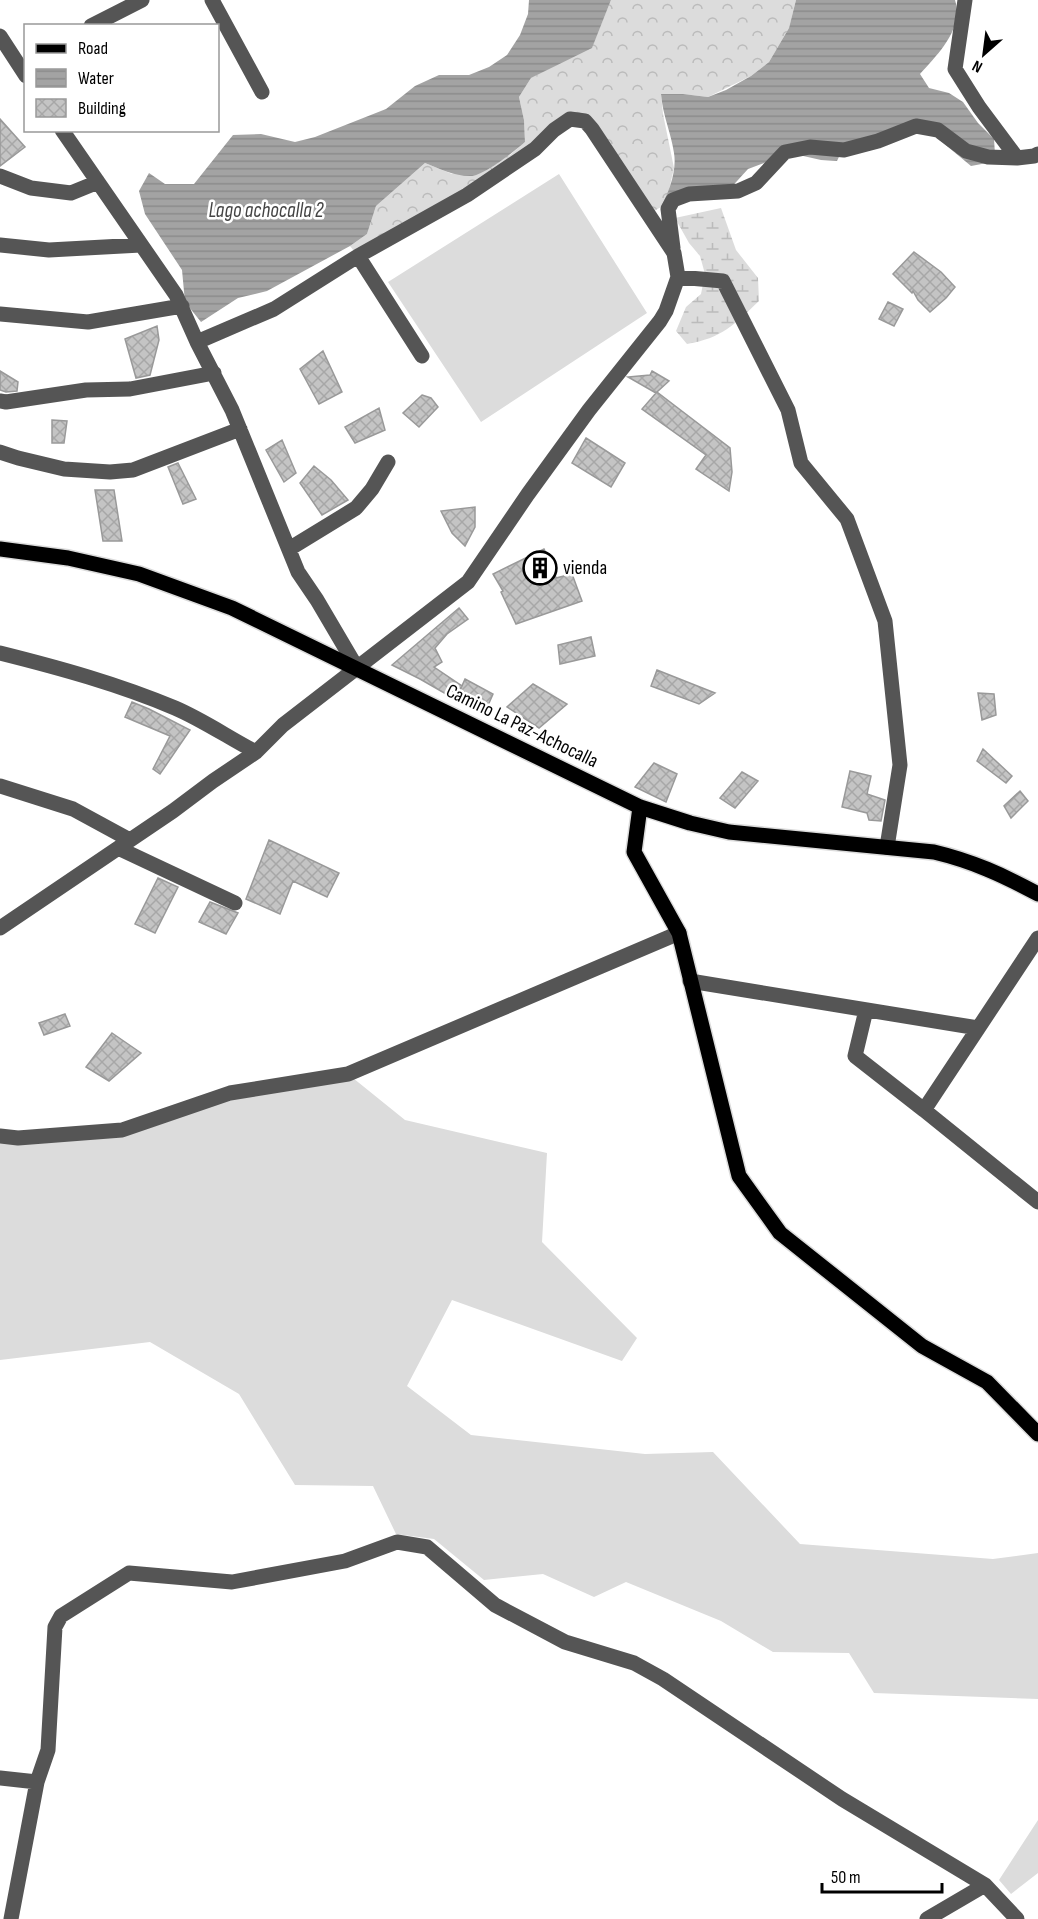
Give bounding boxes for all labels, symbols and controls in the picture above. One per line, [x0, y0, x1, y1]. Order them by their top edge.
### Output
legend [24, 24, 219, 132]
north arrow [954, 24, 1014, 84]
text: Road [78, 38, 108, 59]
text: N [969, 56, 986, 76]
text: Water [78, 68, 114, 89]
text: Building [78, 98, 126, 119]
water label: Lago achocalla 2 [209, 198, 324, 223]
building icon: vienda [522, 550, 558, 586]
place label: vienda [563, 556, 607, 580]
street label: Camino La Paz-Achocalla [442, 679, 602, 773]
scale bar [822, 1856, 942, 1894]
text: 50 m [831, 1867, 861, 1888]

